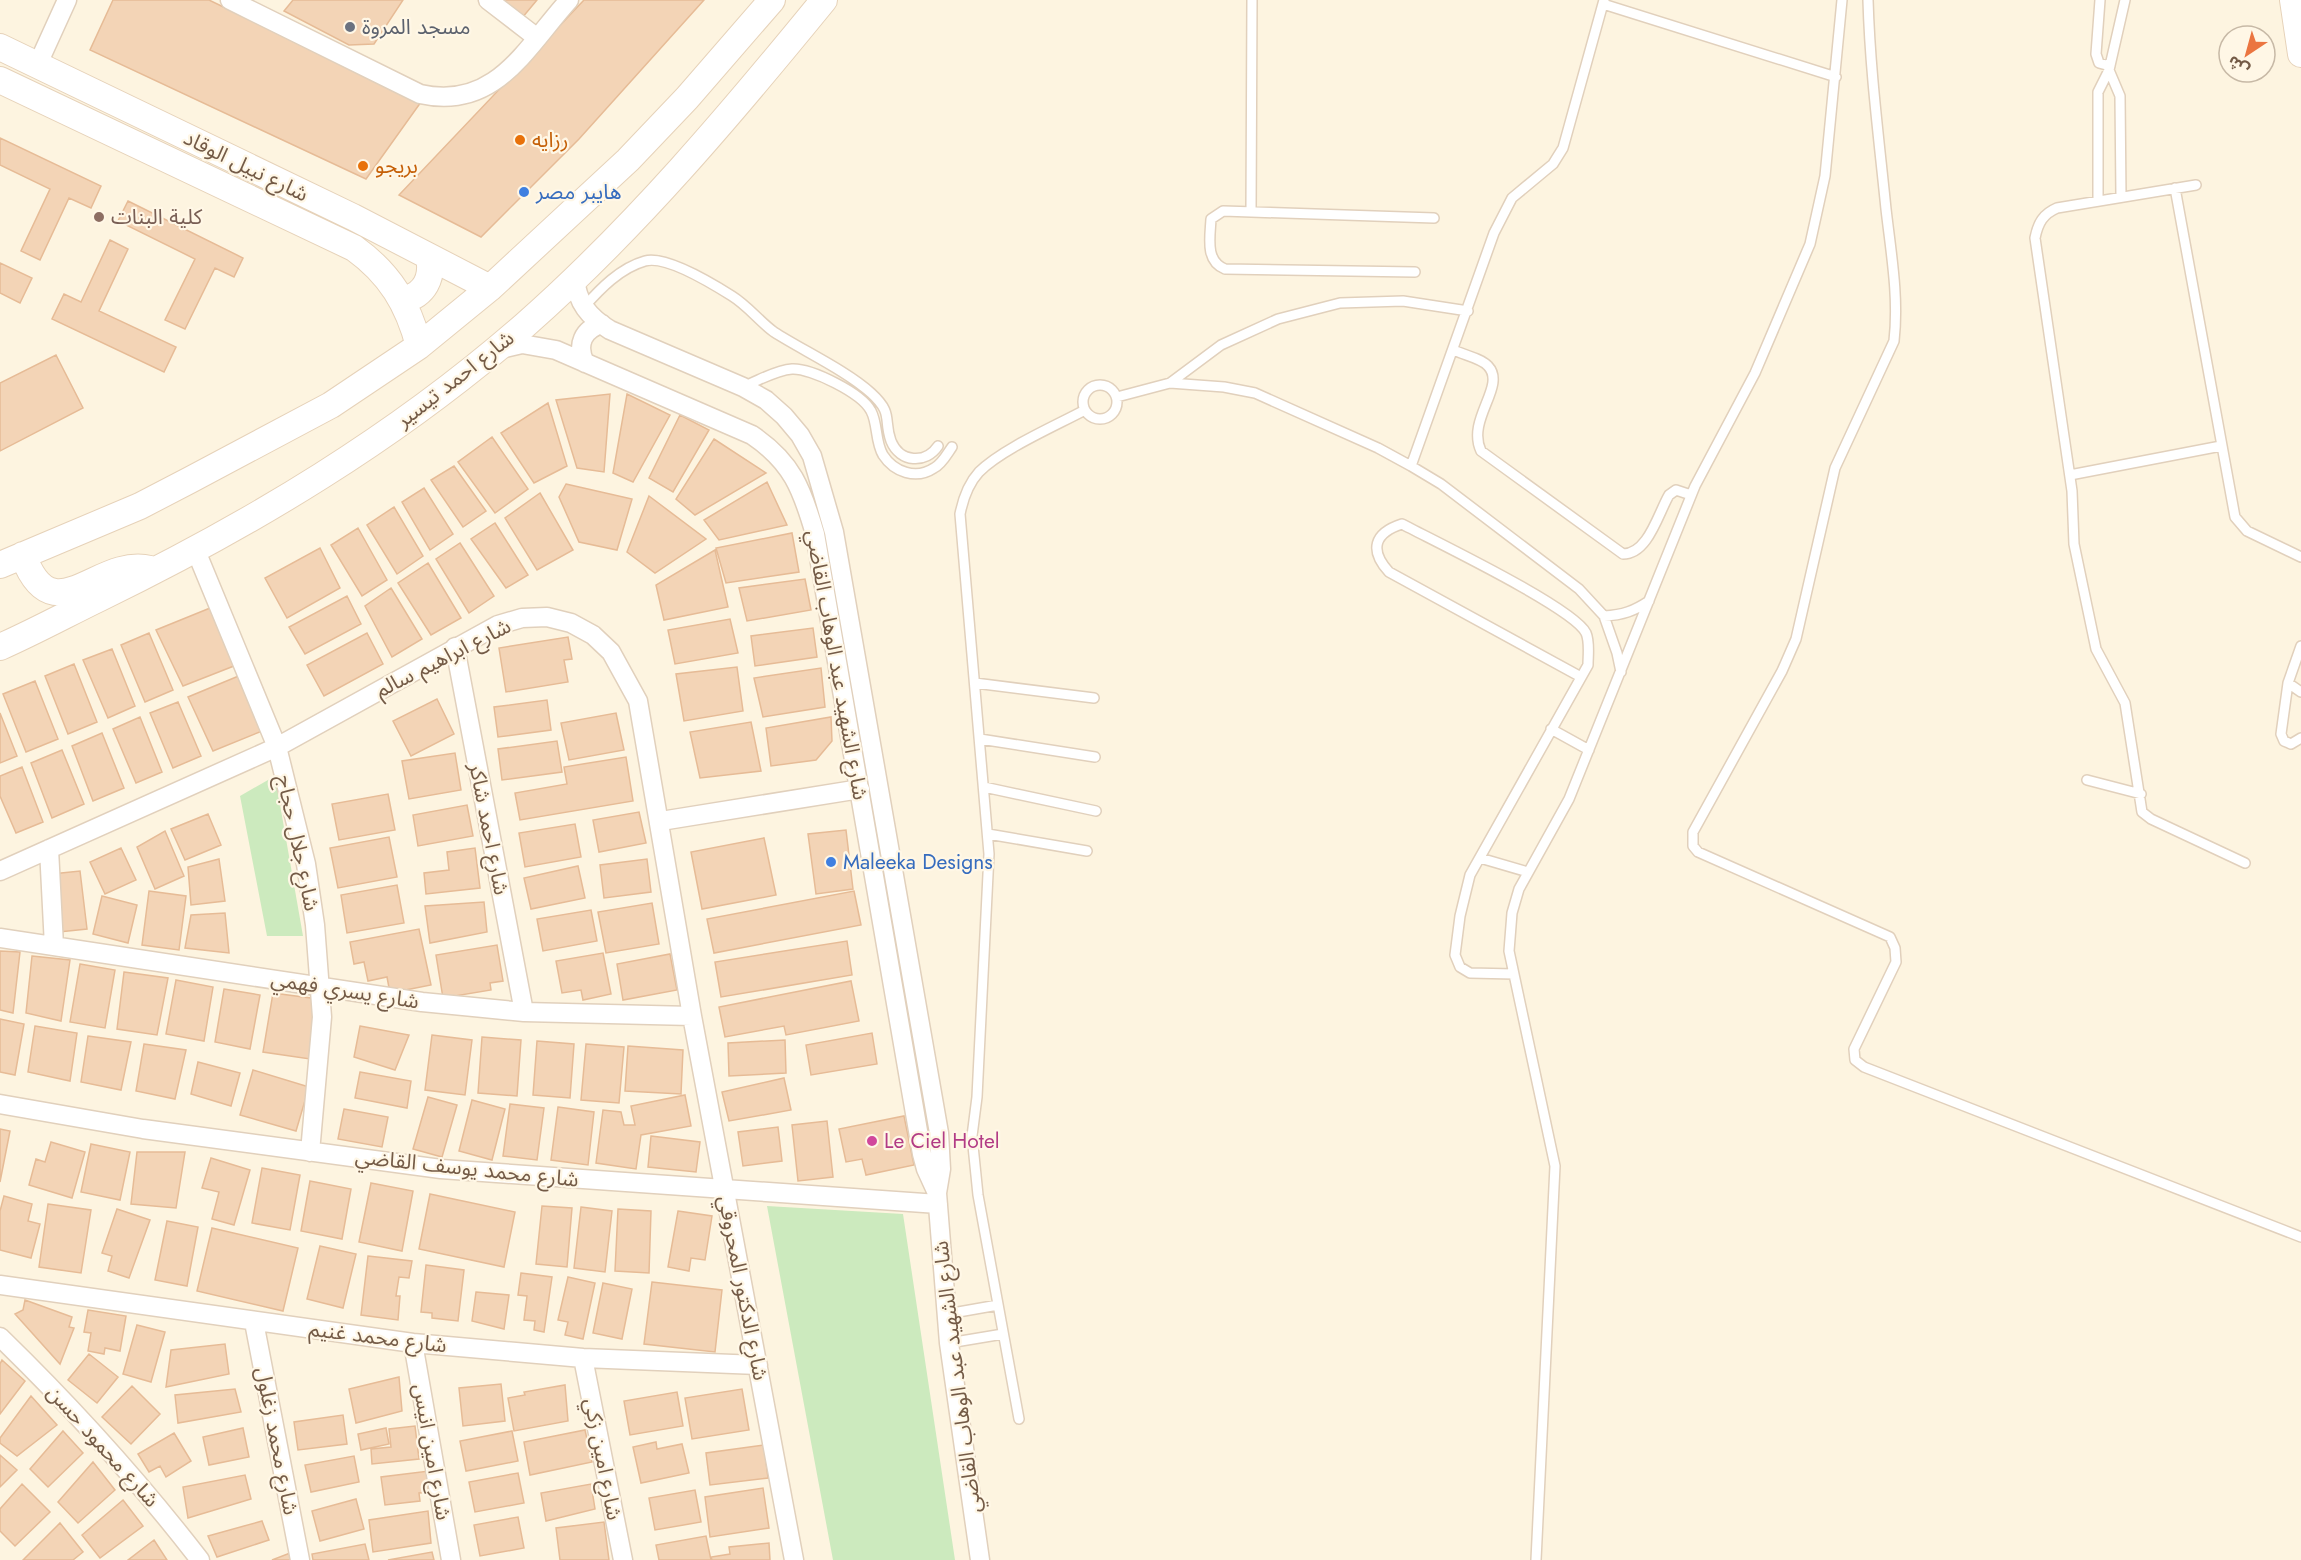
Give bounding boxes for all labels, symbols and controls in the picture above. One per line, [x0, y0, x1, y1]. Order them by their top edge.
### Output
place label: مسجد المروة [362, 12, 471, 42]
marker: مسجد المروة [343, 20, 357, 34]
north arrow [2217, 24, 2277, 84]
text: ش [2223, 50, 2254, 81]
street label: شارع نبيل الوقاد [179, 123, 313, 209]
place label: رزايه [532, 125, 568, 155]
marker: رزايه [513, 133, 527, 147]
place label: بريجو [375, 151, 418, 181]
marker: بريجو [356, 159, 370, 173]
place label: هايبر مصر [535, 177, 622, 207]
marker: هايبر مصر [517, 185, 531, 199]
place label: كلية البنات [111, 202, 202, 232]
marker: كلية البنات [92, 210, 106, 224]
street label: شارع احمد تيسير [389, 323, 520, 435]
street label: شارع الشهيد عبد الوهاب القاضي [798, 528, 876, 803]
street label: شارع ابراهيم سالم [370, 611, 516, 705]
street label: شارع احمد شاكر [461, 760, 516, 898]
street label: شارع جلال حجاج [269, 772, 327, 914]
place label: Maleeka Designs [843, 847, 993, 877]
marker: Maleeka Designs [824, 855, 838, 869]
street label: شارع يسري فهمي [269, 963, 421, 1017]
place label: Le Ciel Hotel [884, 1126, 1000, 1156]
marker: Le Ciel Hotel [865, 1134, 879, 1148]
street label: شارع محمد يوسف القاضي [354, 1141, 580, 1196]
street label: شارع الدكتور المحروقي [710, 1193, 776, 1383]
street label: شارع الشهيد عبد الوهاب القاضي [925, 1239, 989, 1515]
street label: شارع محمد غنيم [307, 1314, 449, 1360]
street label: شارع محمد زغلول [248, 1365, 306, 1517]
street label: شارع محمود حسن [40, 1378, 166, 1514]
street label: شارع امين انيس [405, 1382, 459, 1522]
street label: شارع امين زكي [576, 1395, 630, 1523]

